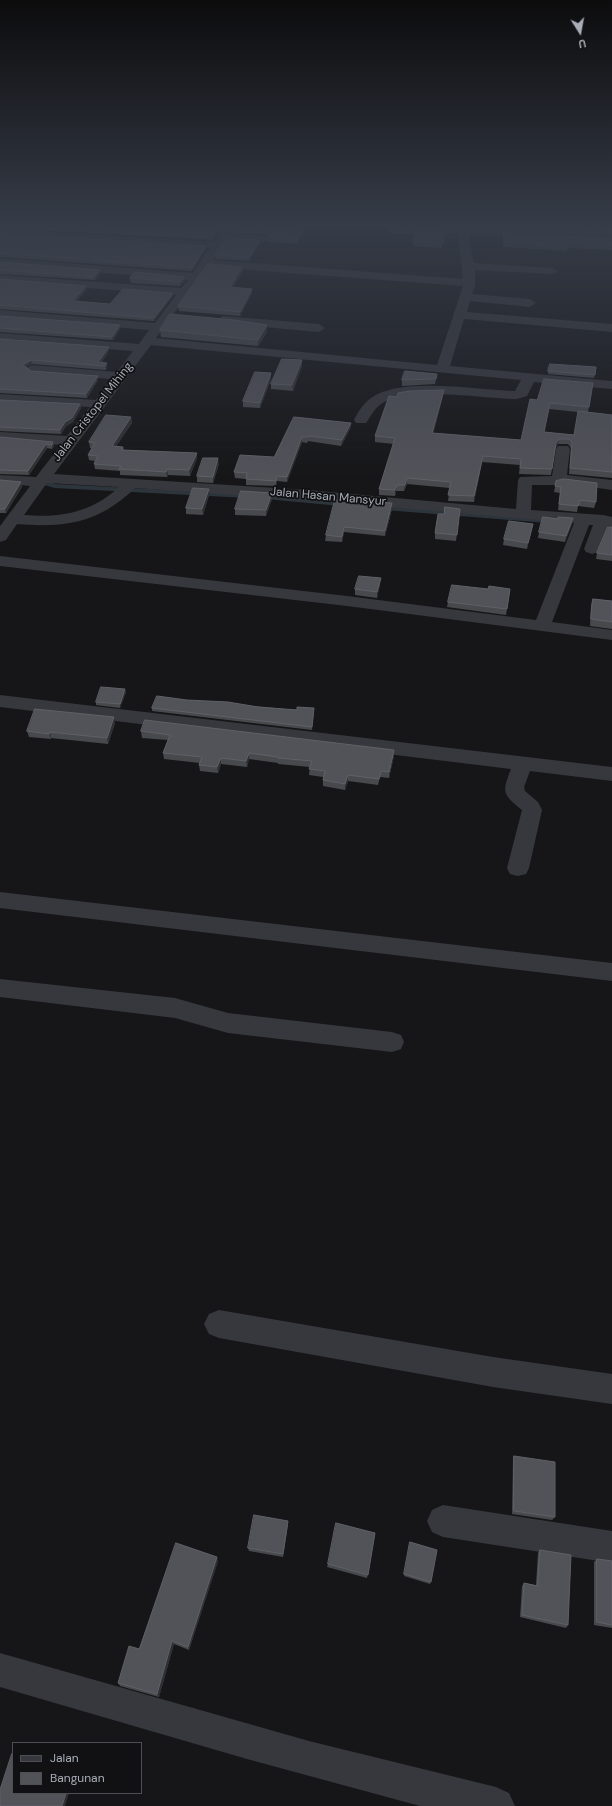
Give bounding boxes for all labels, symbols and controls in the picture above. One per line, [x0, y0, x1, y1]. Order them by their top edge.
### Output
north arrow [560, 12, 600, 52]
text: U [577, 36, 587, 51]
street label: Jalan Cristopel Mihing [50, 360, 136, 464]
street label: Jalan Hasan Mansyur [269, 485, 387, 509]
legend [12, 1742, 142, 1794]
text: Jalan [50, 1750, 79, 1766]
text: Bangunan [50, 1770, 105, 1786]

